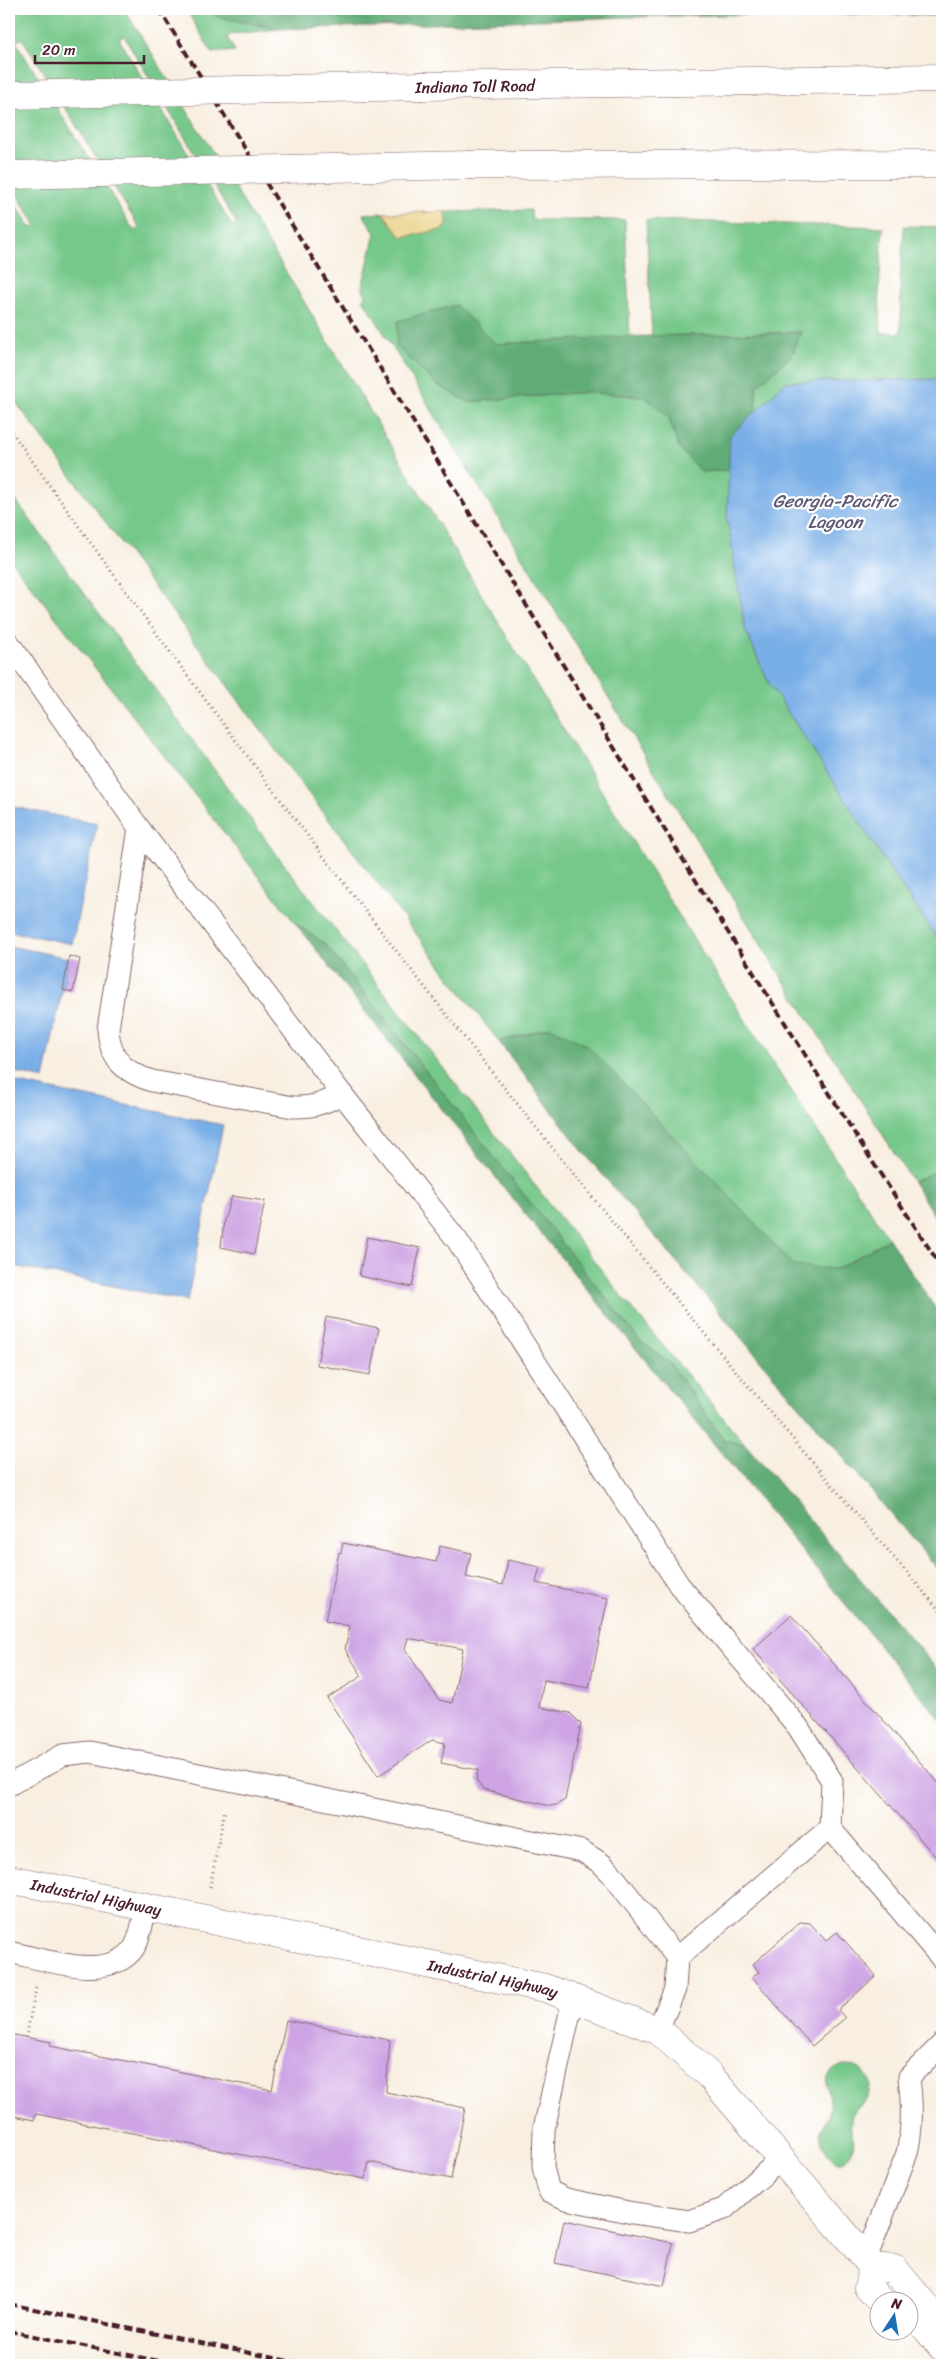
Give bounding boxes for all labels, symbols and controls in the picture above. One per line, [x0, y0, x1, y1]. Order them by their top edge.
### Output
scale bar [35, 32, 144, 64]
text: 20 m [42, 37, 76, 63]
street label: Indiana Toll Road [414, 71, 537, 102]
water label: Georgia-Pacific Lagoon [773, 485, 899, 538]
street label: Industrial Highway [27, 1870, 165, 1925]
street label: Industrial Highway [424, 1950, 563, 2007]
text: N [888, 2290, 904, 2317]
north arrow [868, 2292, 918, 2342]

